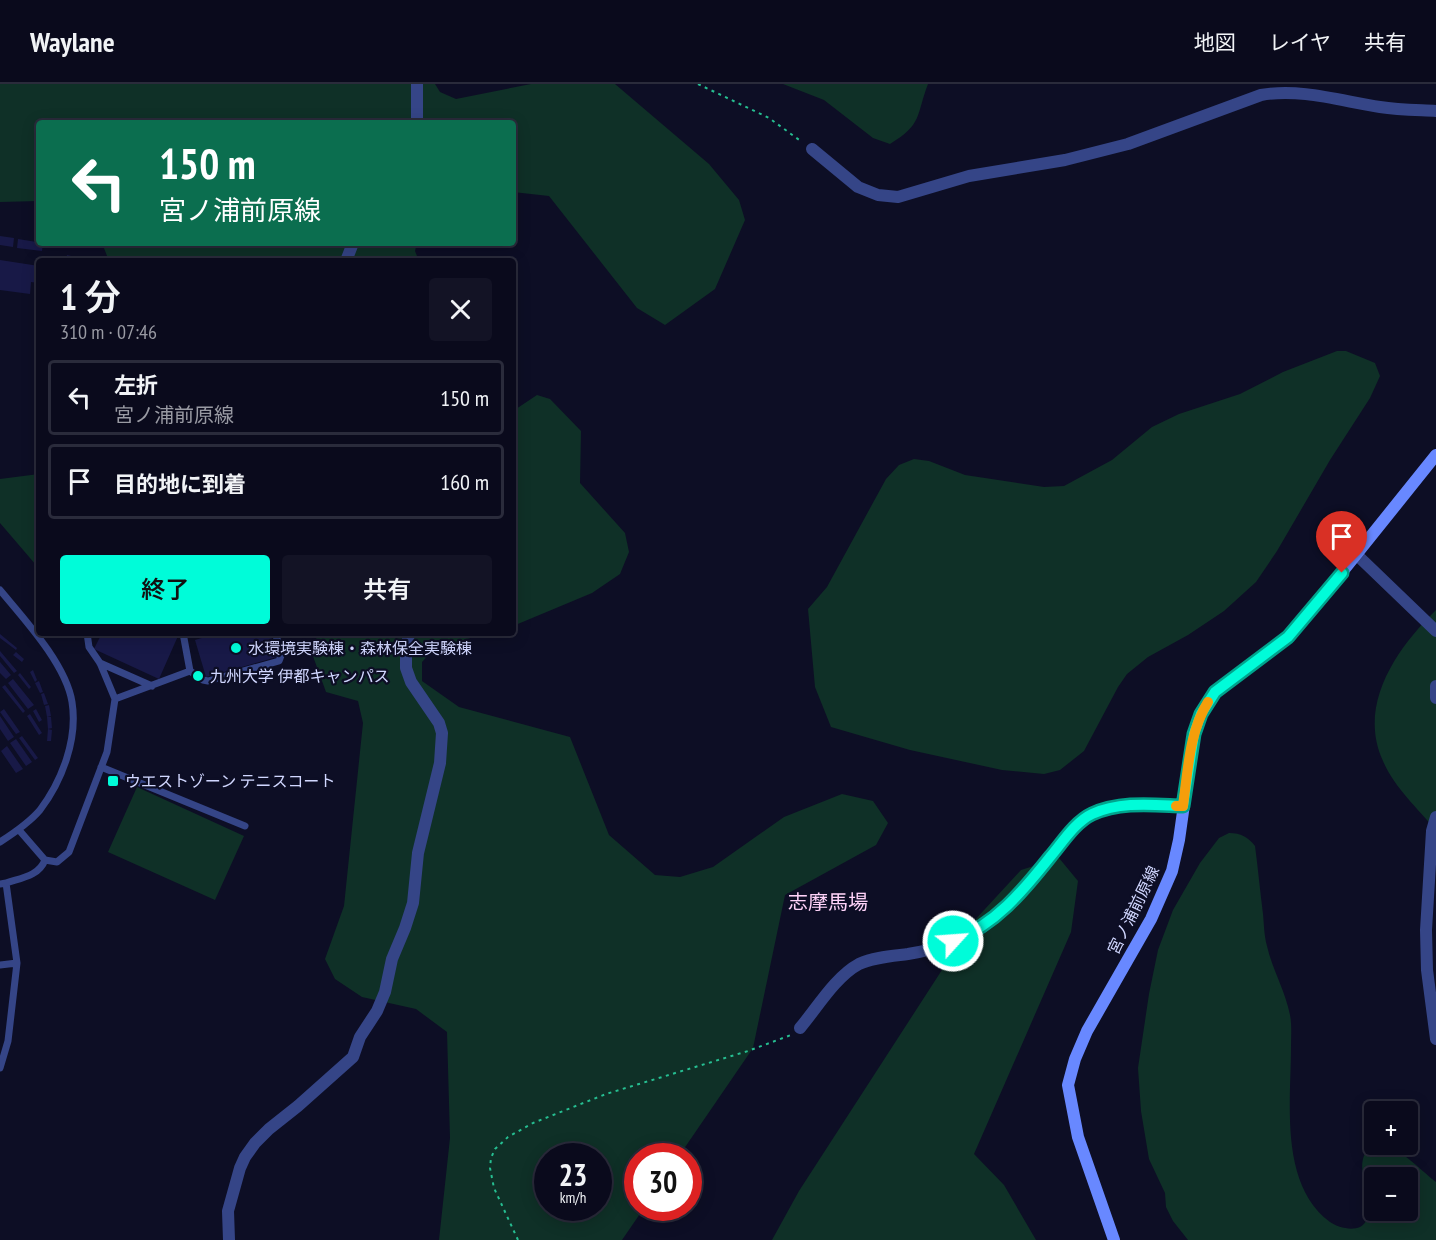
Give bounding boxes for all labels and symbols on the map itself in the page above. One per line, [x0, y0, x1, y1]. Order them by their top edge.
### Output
pin [1316, 511, 1367, 573]
place label: 水環境実験棟・森林保全実験棟 [248, 638, 472, 658]
marker: 水環境実験棟・森林保全実験棟 [229, 641, 243, 655]
place label: 九州大学 伊都キャンパス [210, 666, 389, 686]
marker: 九州大学 伊都キャンパス [191, 669, 205, 683]
place label: ウエストゾーン テニスコート [125, 771, 336, 791]
marker: ウエストゾーン テニスコート [106, 774, 120, 788]
street label: 宮ノ浦前原線 [1103, 862, 1163, 958]
district label: 志摩馬場 [788, 889, 868, 915]
position arrow [921, 909, 985, 973]
speed limit sign: 30 [624, 1143, 702, 1221]

